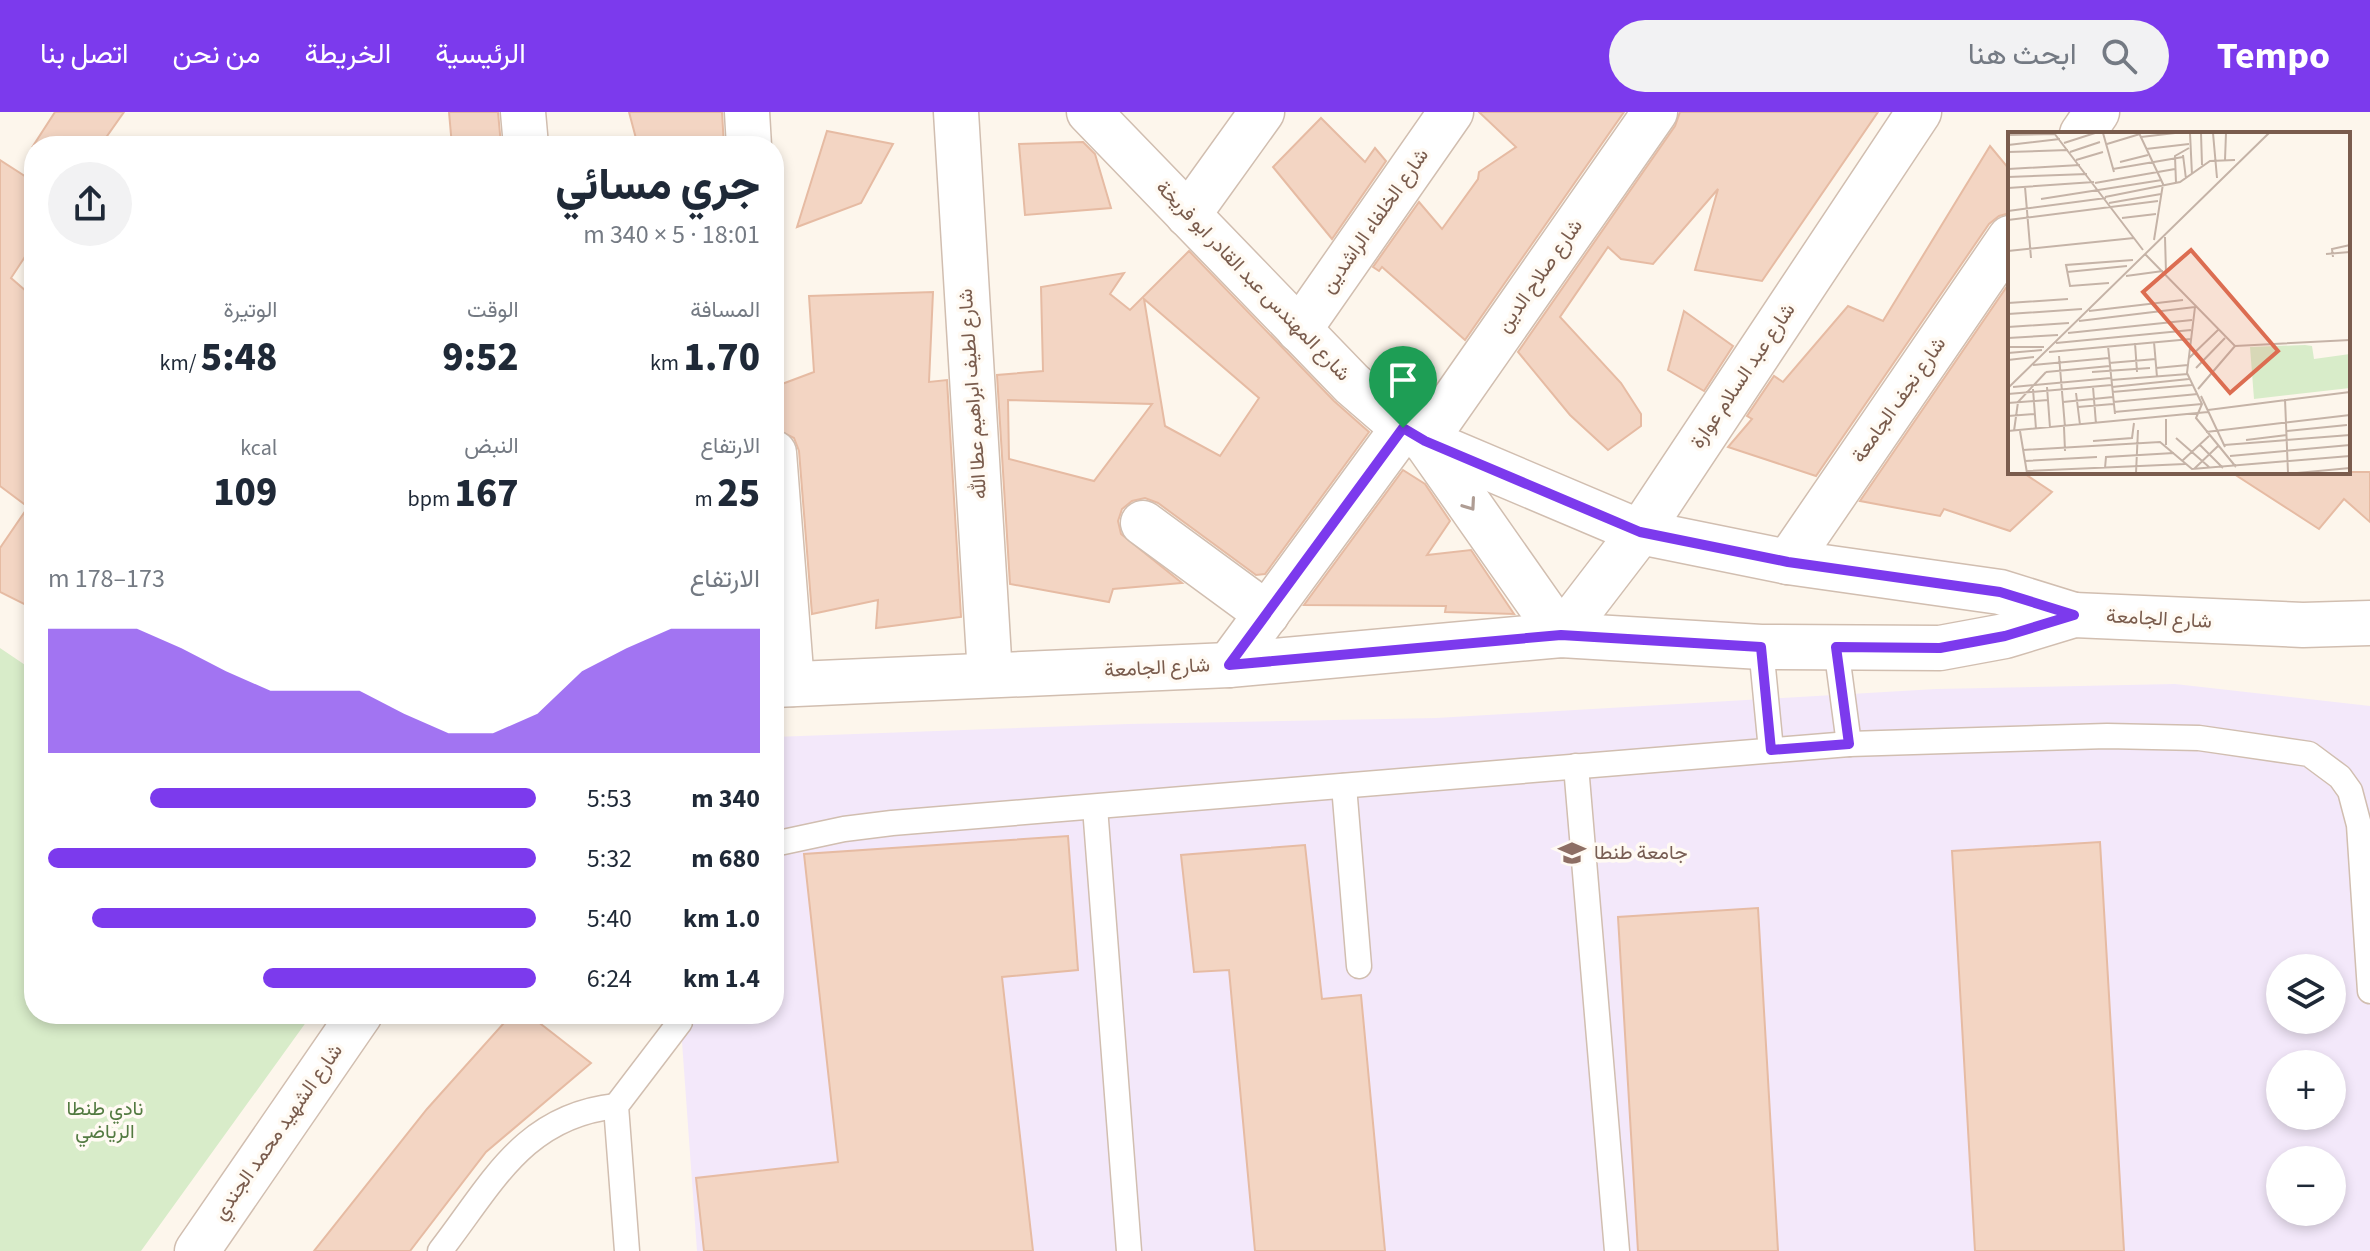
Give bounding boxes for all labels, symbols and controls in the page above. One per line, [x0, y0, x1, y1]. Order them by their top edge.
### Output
search box [1609, 20, 2169, 92]
text: Tempo [2217, 29, 2330, 83]
text: ابحث هنا [1968, 33, 2077, 76]
text: اتصل بنا [40, 34, 129, 74]
text: من نحن [173, 34, 261, 74]
text: الخريطة [305, 34, 391, 74]
text: الرئيسية [435, 34, 526, 74]
icon: search [2097, 34, 2141, 78]
inset map [2008, 132, 2350, 474]
street label: شارع الخلفاء الراشدين [1314, 143, 1436, 299]
text: جري مسائي [555, 154, 760, 217]
button: share [48, 162, 132, 246]
street label: شارع المهندس عبد القادر ابو فريخة [1149, 174, 1357, 388]
street label: شارع صلاح الدين [1490, 214, 1590, 338]
text: 18:01 · 5 × 340 m [583, 216, 760, 253]
street label: شارع لطيف ابراهيم عطا الله [952, 288, 994, 500]
text: الوتيرة [224, 294, 277, 326]
text: الوقت [467, 294, 519, 326]
text: المسافة [690, 294, 760, 326]
street label: شارع عبد السلام عوارة [1684, 298, 1802, 454]
text: 5:48 [201, 329, 277, 386]
text: 9:52 [442, 329, 519, 386]
text: 1.70 [684, 329, 760, 386]
street label: شارع نجف الجامعة [1845, 331, 1953, 469]
pin [1369, 346, 1437, 428]
text: /km [160, 347, 201, 379]
text: km [650, 347, 684, 379]
icon: arrive [1381, 358, 1425, 402]
text: النبض [464, 430, 519, 462]
text: الارتفاع [700, 430, 760, 462]
text: kcal [240, 432, 277, 464]
text: 109 [213, 464, 277, 521]
text: 167 [455, 465, 519, 522]
text: 25 [717, 465, 760, 522]
text: bpm [408, 483, 455, 515]
text: m [695, 483, 717, 515]
one-way arrow [1460, 496, 1475, 510]
text: 173–178 m [48, 560, 165, 597]
text: الارتفاع [689, 560, 760, 597]
street label: شارع الجامعة [2105, 602, 2213, 636]
street label: شارع الجامعة [1103, 651, 1211, 685]
text: 5:53 [587, 780, 632, 817]
text: 340 m [691, 780, 760, 817]
school or university icon: جامعة طنطا [1557, 838, 1587, 868]
place label: جامعة طنطا [1594, 839, 1688, 867]
text: 5:32 [587, 840, 632, 877]
text: 680 m [691, 840, 760, 877]
text: 5:40 [587, 900, 632, 937]
text: 1.0 km [683, 900, 760, 937]
map controls [2266, 954, 2346, 1226]
button: layers [2266, 954, 2346, 1034]
text: 6:24 [587, 960, 632, 997]
text: 1.4 km [683, 960, 760, 997]
street label: شارع الشهيد محمد الجندي [207, 1038, 351, 1227]
button: + [2266, 1050, 2346, 1130]
park label: نادي طنطا الرياضي [66, 1095, 144, 1148]
button: − [2266, 1146, 2346, 1226]

